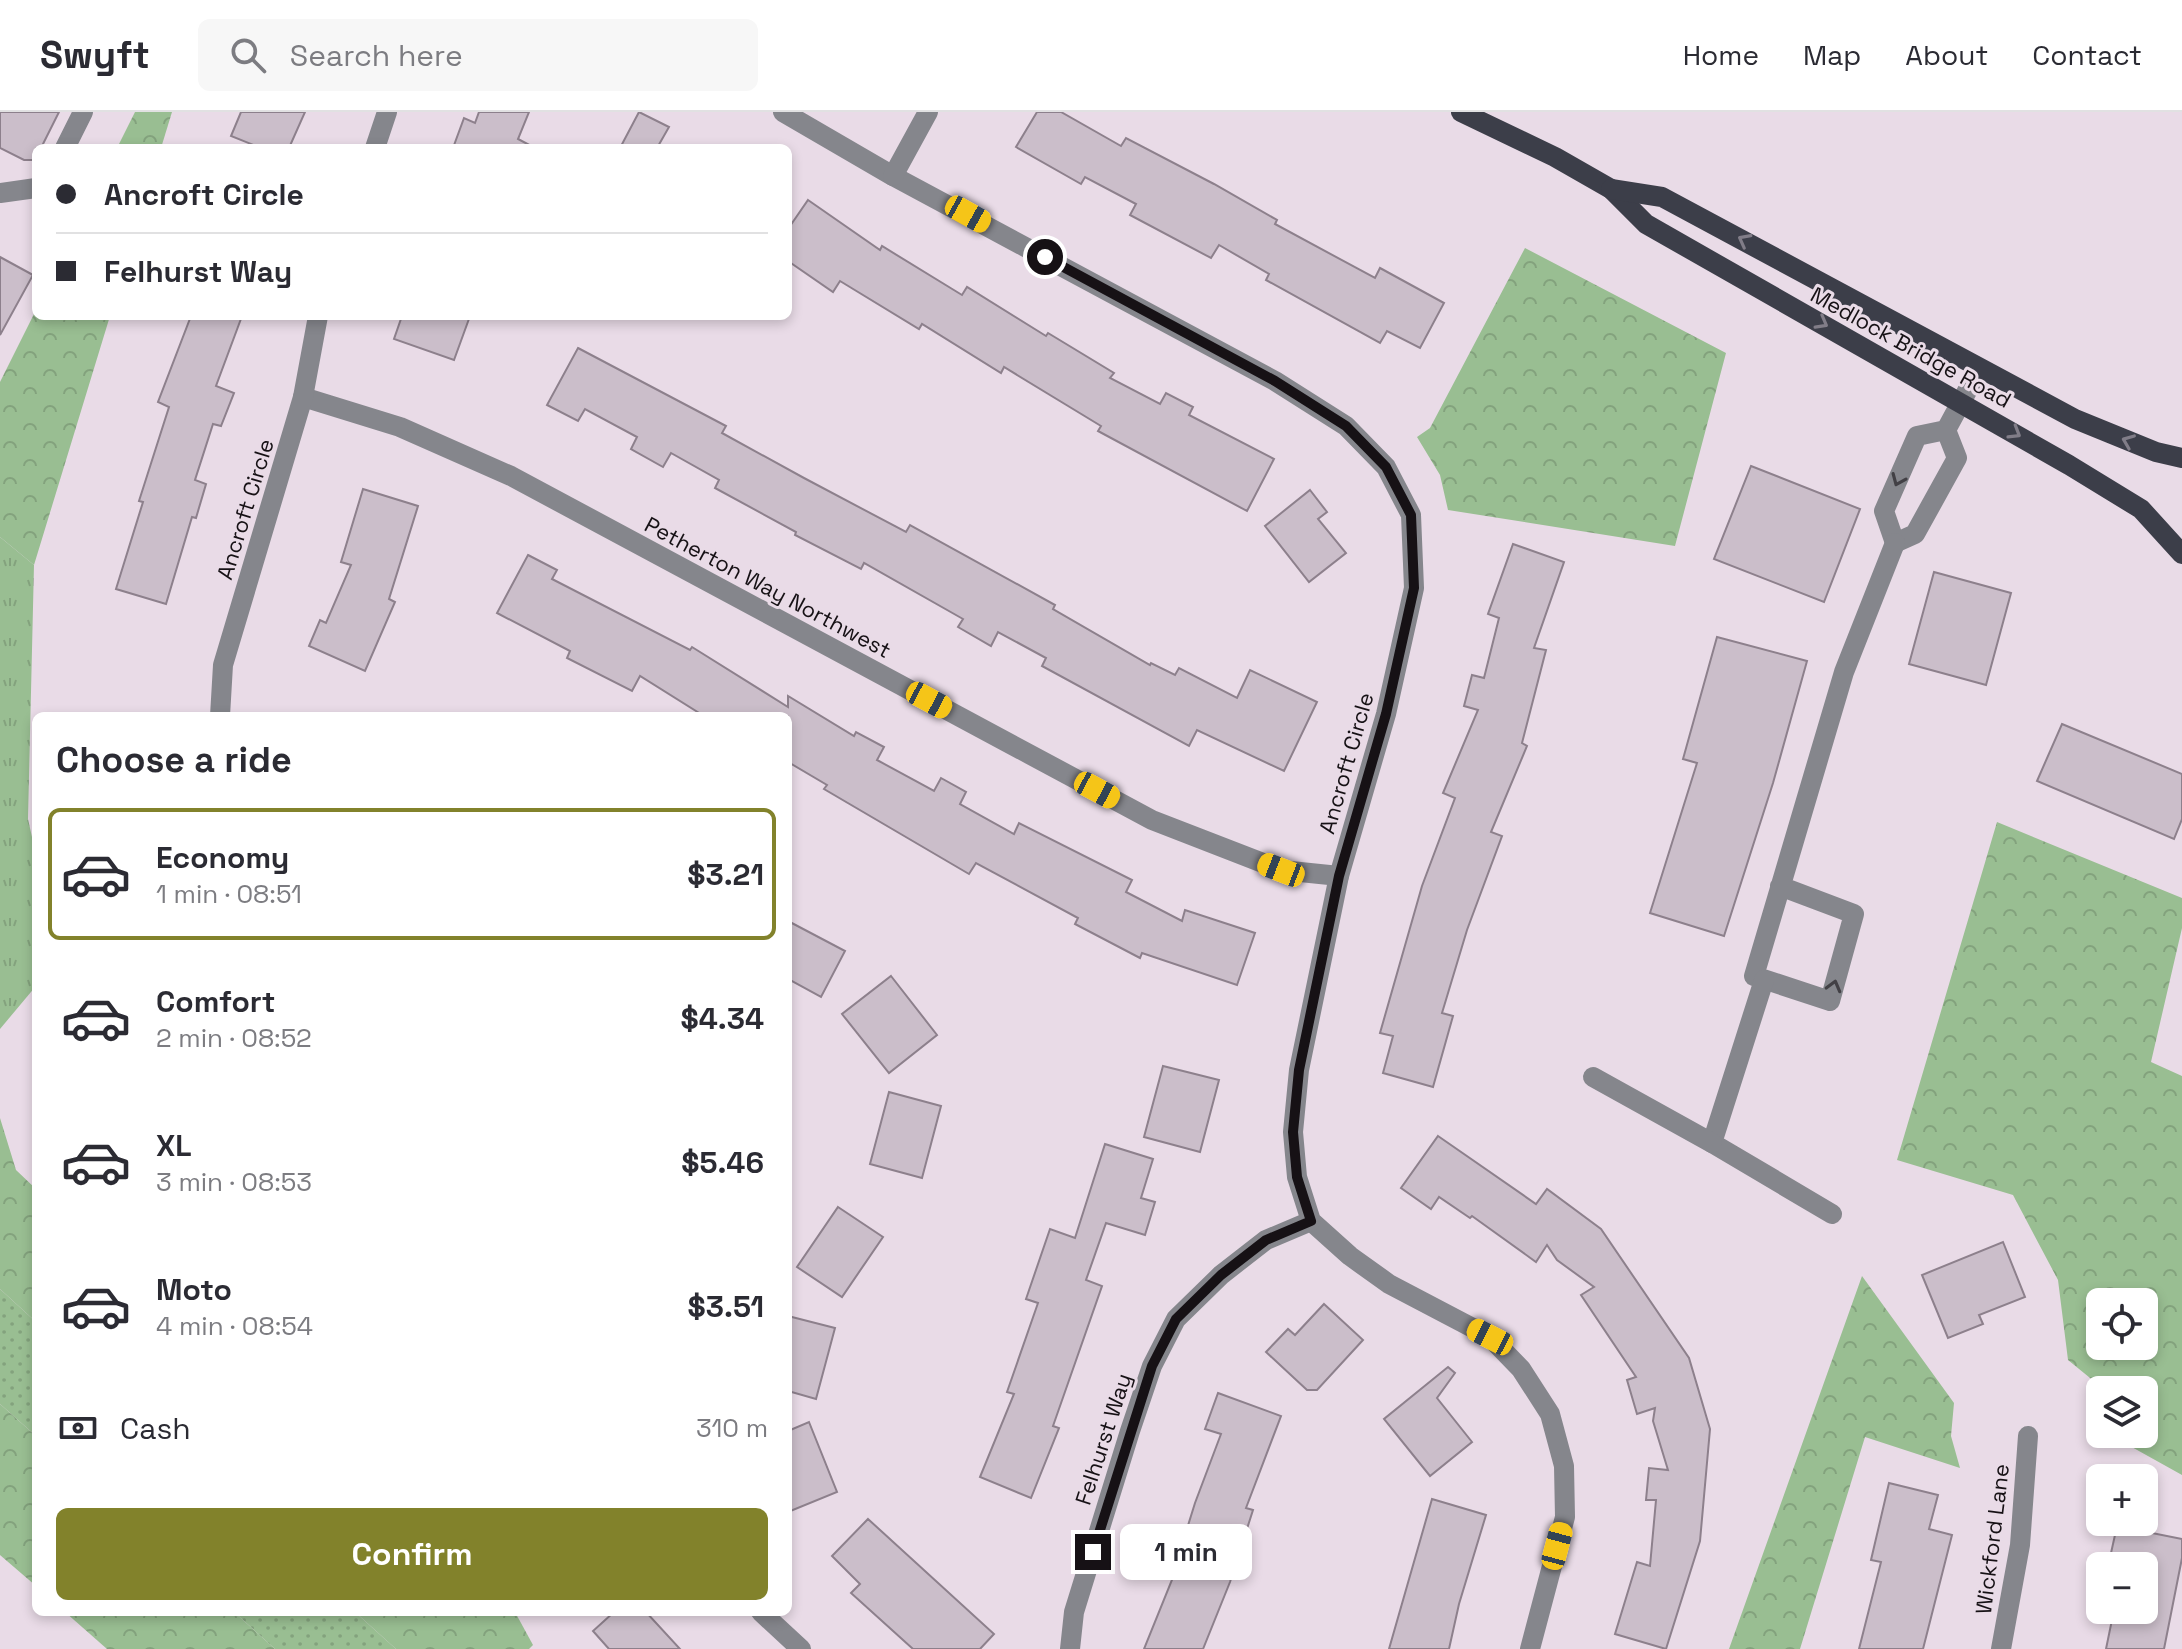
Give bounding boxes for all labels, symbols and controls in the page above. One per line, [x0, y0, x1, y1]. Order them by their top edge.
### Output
search box [198, 19, 758, 91]
text: Swyft [40, 31, 150, 79]
icon: search [226, 33, 270, 77]
text: Search here [290, 36, 463, 75]
text: Home [1683, 37, 1759, 73]
text: Map [1803, 37, 1861, 73]
text: About [1905, 37, 1988, 73]
text: Contact [2032, 37, 2142, 73]
text: Ancroft Circle [104, 175, 304, 214]
car [941, 192, 995, 236]
one-way arrow [1737, 235, 1752, 250]
route start [1027, 239, 1063, 275]
text: Felhurst Way [104, 252, 292, 291]
street label: Medlock Bridge Road [1806, 280, 2016, 414]
one-way arrow [1813, 313, 1827, 329]
one-way arrow [2006, 423, 2021, 439]
one-way arrow [2122, 434, 2136, 450]
street label: Ancroft Circle [210, 435, 280, 583]
one-way arrow [1891, 472, 1907, 486]
street label: Petherton Way Northwest [640, 510, 896, 664]
car [902, 678, 956, 722]
street label: Ancroft Circle [1312, 689, 1380, 837]
text: Choose a ride [56, 737, 292, 783]
car [1070, 768, 1124, 812]
icon: car [60, 838, 132, 910]
text: Economy [156, 838, 289, 877]
car [1254, 850, 1308, 890]
text: $3.21 [687, 855, 764, 894]
text: 1 min · 08:51 [156, 877, 302, 911]
one-way arrow [1825, 979, 1841, 993]
icon: car [60, 982, 132, 1054]
text: Comfort [156, 982, 275, 1021]
text: $4.34 [680, 999, 764, 1038]
text: 2 min · 08:52 [156, 1021, 312, 1055]
icon: car [60, 1126, 132, 1198]
text: XL [156, 1126, 192, 1165]
text: $5.46 [681, 1143, 764, 1182]
text: 3 min · 08:53 [156, 1165, 312, 1199]
icon: car [60, 1270, 132, 1342]
text: Moto [156, 1270, 232, 1309]
text: $3.51 [688, 1287, 764, 1326]
map controls [2086, 1288, 2158, 1624]
button: locate [2086, 1288, 2158, 1360]
text: 4 min · 08:54 [156, 1309, 313, 1343]
car [1463, 1315, 1517, 1359]
street label: Felhurst Way [1069, 1370, 1137, 1508]
button: layers [2086, 1376, 2158, 1448]
icon: cash [56, 1406, 100, 1450]
text: Cash [120, 1409, 191, 1448]
text: 310 m [696, 1411, 768, 1445]
street label: Wickford Lane [1969, 1462, 2015, 1616]
button: + [2086, 1464, 2158, 1536]
button: Confirm [56, 1508, 768, 1600]
car [1539, 1520, 1575, 1572]
callout: 1 min [1121, 1524, 1253, 1580]
route end [1075, 1534, 1111, 1570]
text: 1 min [1154, 1535, 1218, 1569]
button: − [2086, 1552, 2158, 1624]

